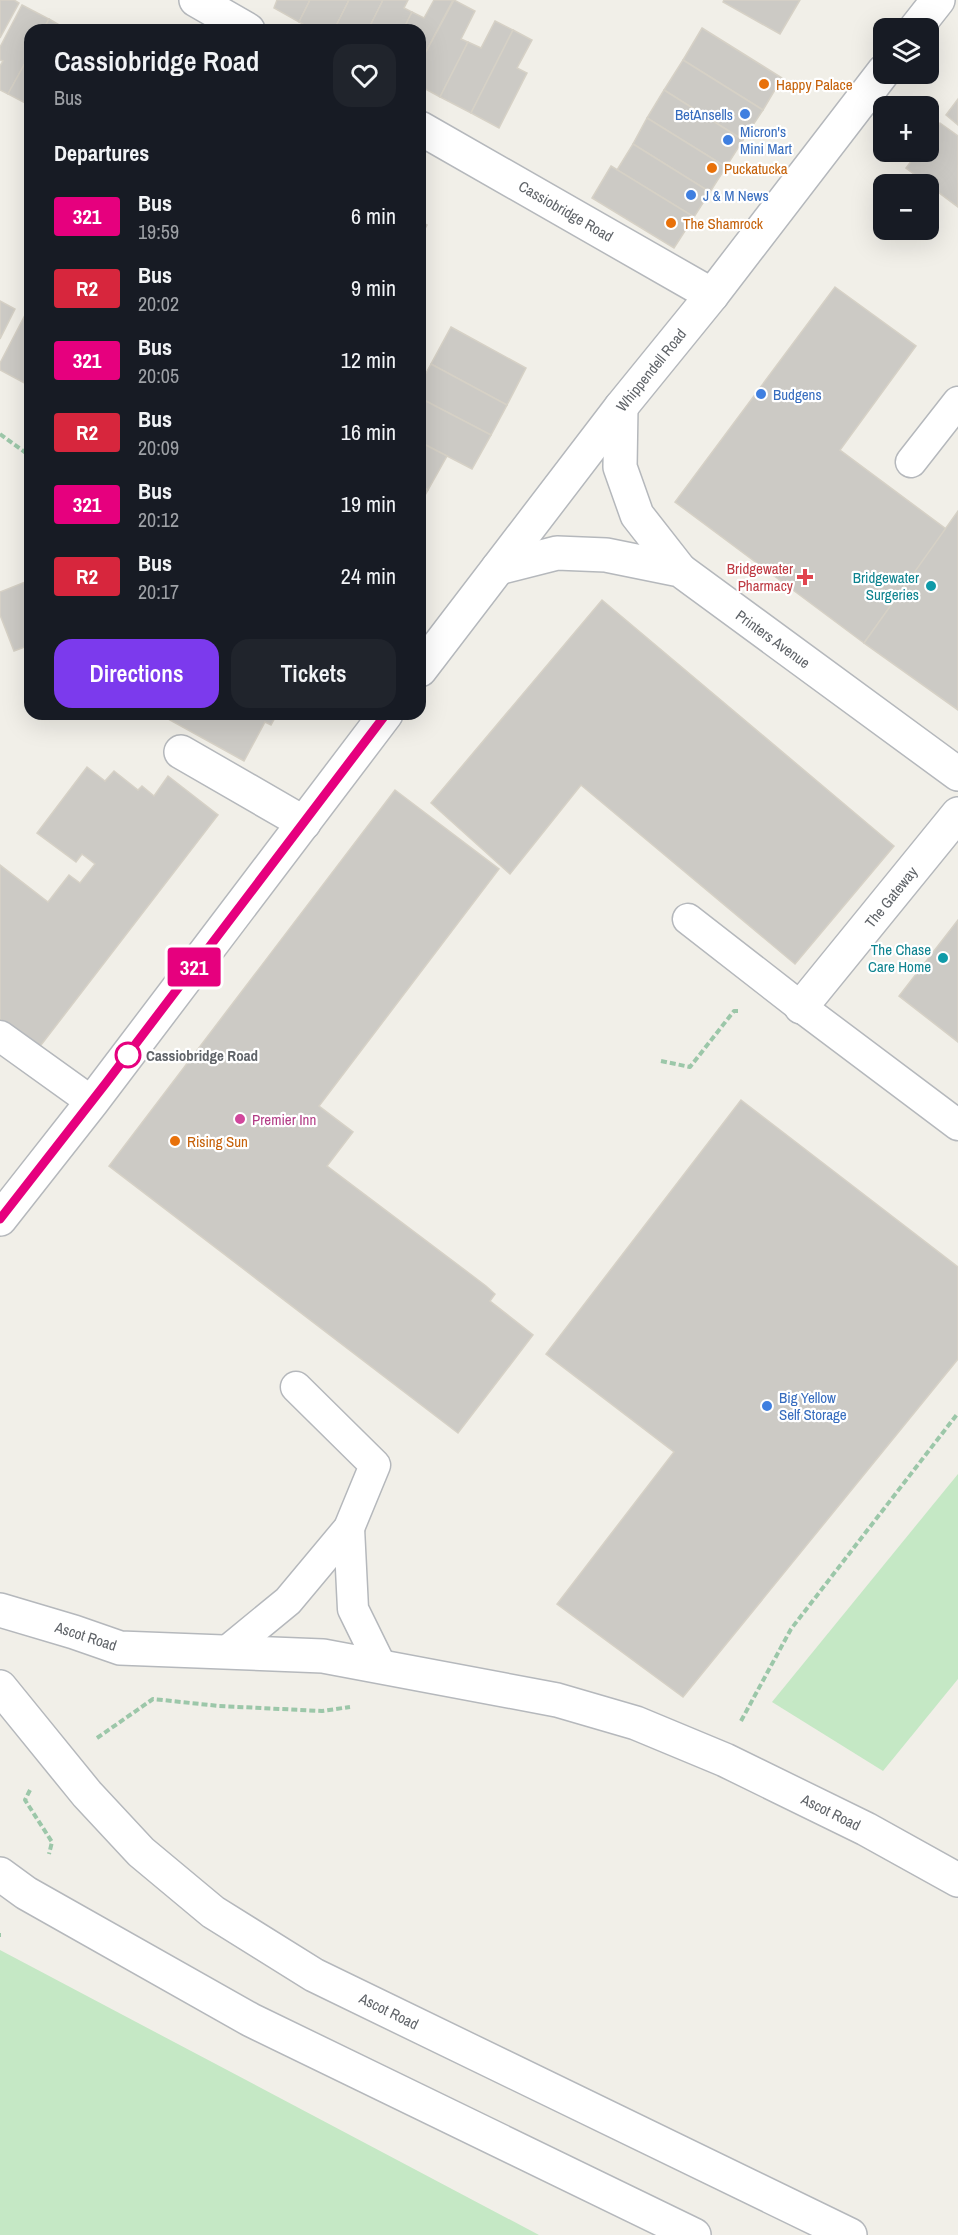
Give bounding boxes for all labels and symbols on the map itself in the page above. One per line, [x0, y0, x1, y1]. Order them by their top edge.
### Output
place label: Happy Palace [776, 74, 853, 95]
marker: Happy Palace [757, 77, 771, 91]
place label: BetAnsells [675, 104, 733, 125]
marker: BetAnsells [738, 107, 752, 121]
place label: Micron's Mini Mart [740, 121, 793, 159]
marker: Micron's Mini Mart [721, 133, 735, 147]
place label: Puckatucka [724, 158, 788, 179]
marker: Puckatucka [705, 161, 719, 175]
street label: Cassiobridge Road [515, 175, 617, 247]
place label: J & M News [703, 185, 769, 206]
marker: J & M News [684, 188, 698, 202]
place label: The Shamrock [683, 213, 764, 234]
marker: The Shamrock [664, 216, 678, 230]
street label: Whippendell Road [611, 324, 691, 416]
place label: Budgens [773, 384, 822, 405]
marker: Budgens [754, 387, 768, 401]
place label: Bridgewater Pharmacy [727, 558, 794, 596]
place label: Bridgewater Surgeries [853, 567, 919, 605]
marker: Bridgewater Pharmacy [798, 570, 812, 584]
marker: Bridgewater Surgeries [924, 579, 938, 593]
street label: Printers Avenue [732, 605, 815, 673]
street label: The Gateway [860, 861, 923, 932]
place label: The Chase Care Home [868, 939, 931, 977]
line badge: 321 [160, 948, 228, 986]
marker: The Chase Care Home [936, 951, 950, 965]
marker: Cassiobridge Road [115, 1042, 141, 1068]
place label: Cassiobridge Road [146, 1045, 258, 1066]
place label: Premier Inn [252, 1109, 316, 1130]
marker: Premier Inn [233, 1112, 247, 1126]
place label: Rising Sun [187, 1131, 248, 1152]
marker: Rising Sun [168, 1134, 182, 1148]
place label: Big Yellow Self Storage [779, 1387, 847, 1425]
marker: Big Yellow Self Storage [760, 1399, 774, 1413]
street label: Ascot Road [52, 1616, 119, 1656]
street label: Ascot Road [797, 1788, 864, 1835]
street label: Ascot Road [355, 1987, 422, 2034]

